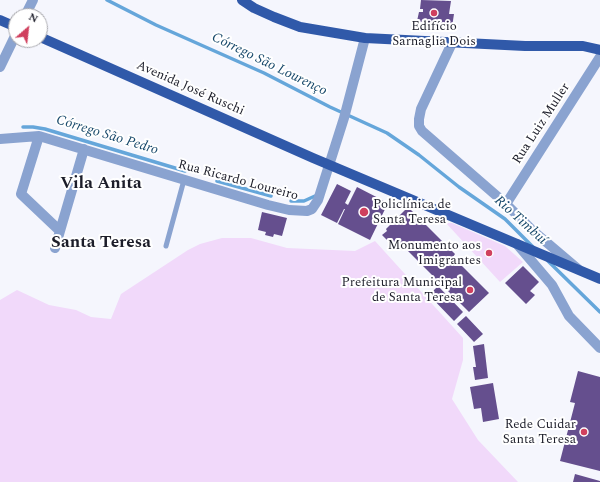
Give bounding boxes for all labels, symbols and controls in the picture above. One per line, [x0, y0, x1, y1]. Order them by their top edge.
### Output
north arrow [8, 8, 48, 48]
text: N [25, 8, 41, 27]
marker: Edifício Sarnaglia Dois [429, 8, 439, 18]
place label: Edifício Sarnaglia Dois [392, 19, 476, 50]
water label: Córrego São Lourenço [209, 30, 329, 100]
street label: Avenida José Ruschi [134, 58, 246, 120]
street label: Rua Luiz Muller [510, 81, 574, 167]
water label: Córrego São Pedro [54, 112, 160, 160]
street label: Rua Ricardo Loureiro [176, 157, 300, 205]
district label: Vila Anita [60, 175, 142, 195]
water label: Rio Timbuí [490, 193, 550, 249]
place label: Policlínica de Santa Teresa [373, 197, 451, 228]
marker: Policlínica de Santa Teresa [358, 206, 370, 218]
district label: Santa Teresa [51, 234, 151, 254]
place label: Monumento aos Imigrantes [388, 238, 481, 269]
marker: Monumento aos Imigrantes [484, 248, 494, 258]
place label: Prefeitura Municipal de Santa Teresa [342, 275, 462, 306]
marker: Prefeitura Municipal de Santa Teresa [465, 285, 475, 295]
place label: Rede Cuidar Santa Teresa [503, 417, 576, 448]
marker: Rede Cuidar Santa Teresa [579, 427, 589, 437]

